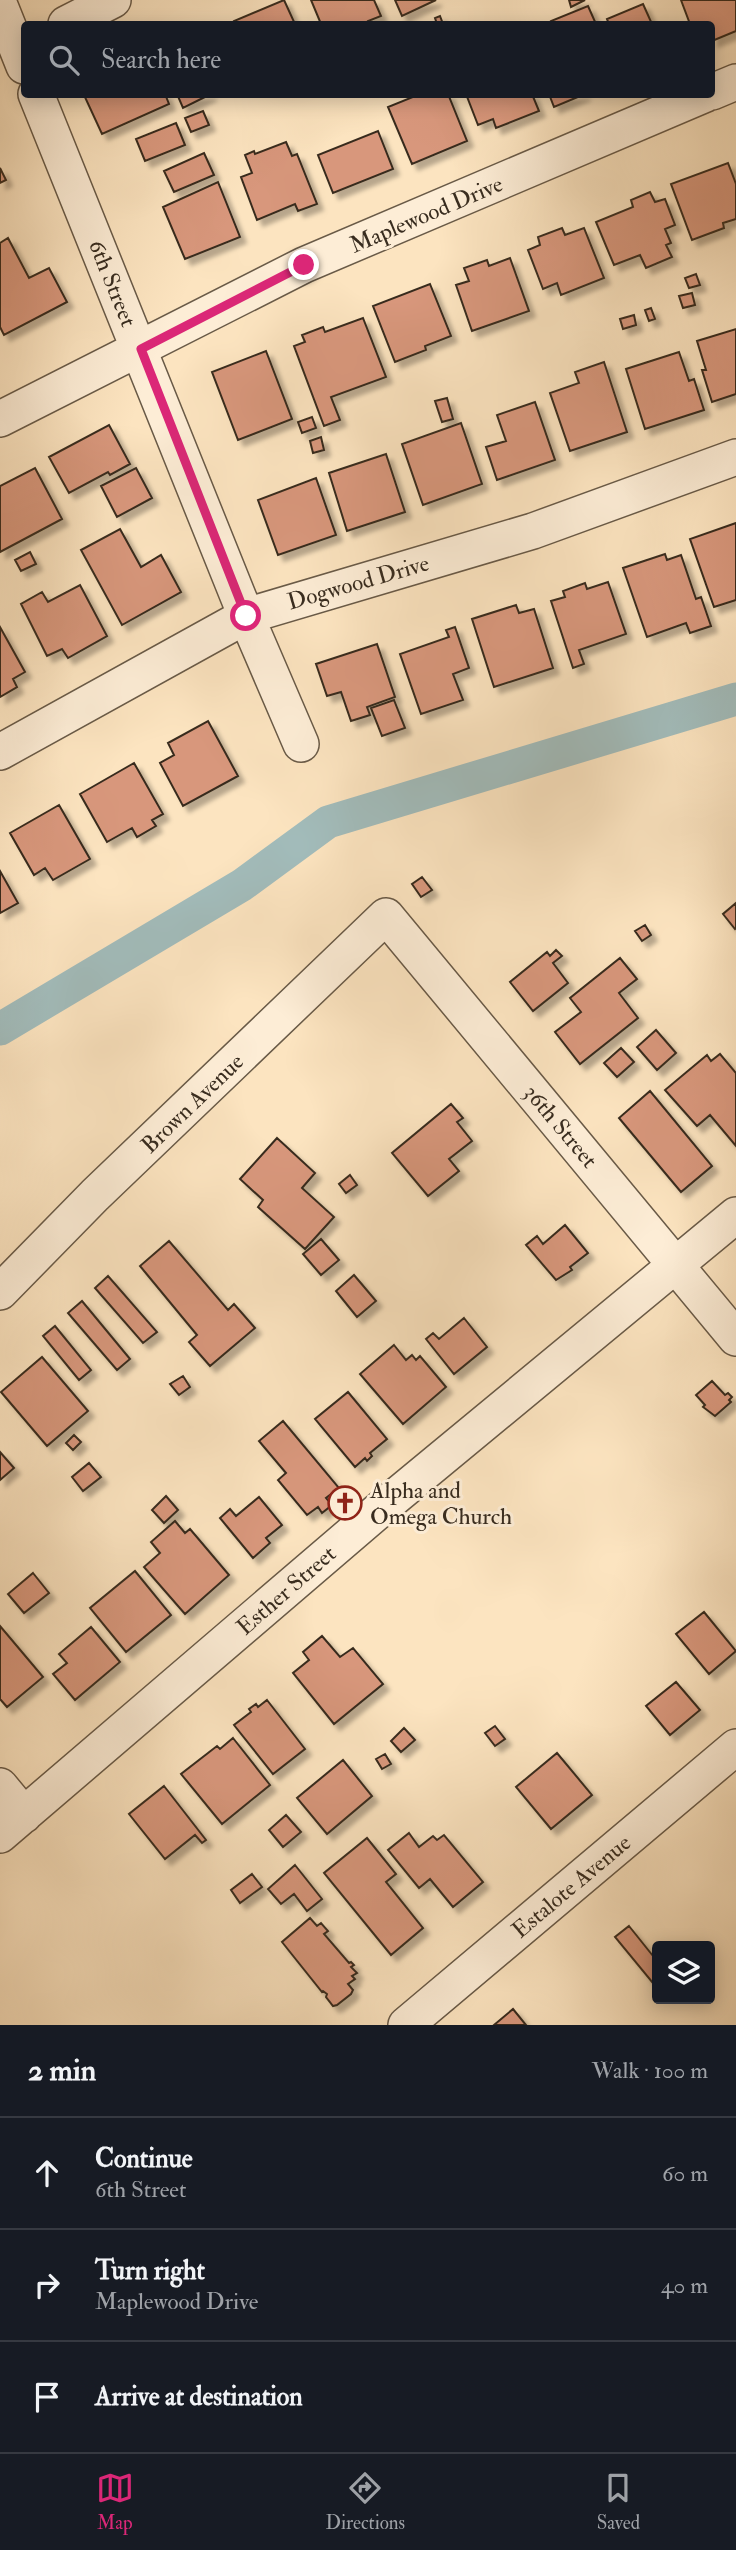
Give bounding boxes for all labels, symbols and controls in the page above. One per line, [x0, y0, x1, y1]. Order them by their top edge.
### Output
search box [21, 21, 715, 98]
icon: search [45, 41, 83, 79]
text: Search here [101, 44, 221, 76]
street label: Maplewood Drive [345, 169, 508, 261]
street label: 6th Street [82, 235, 143, 331]
route end [288, 249, 319, 280]
street label: Dogwood Drive [284, 548, 433, 617]
route start [230, 600, 261, 631]
street label: Brown Avenue [135, 1047, 250, 1160]
street label: 36th Street [517, 1079, 604, 1174]
place label: Alpha and Omega Church [369, 1476, 512, 1531]
church icon: Alpha and Omega Church [326, 1484, 364, 1522]
street label: Esther Street [231, 1539, 342, 1641]
street label: Estalote Avenue [506, 1828, 637, 1945]
map controls [652, 1941, 715, 2004]
button: layers [652, 1941, 715, 2004]
text: 2 min [28, 2052, 96, 2089]
text: Walk · 100 m [592, 2056, 708, 2085]
text: Continue [95, 2143, 193, 2175]
icon: ahead [28, 2154, 66, 2192]
text: 60 m [662, 2159, 708, 2188]
text: 6th Street [95, 2175, 186, 2204]
text: Turn right [95, 2255, 205, 2287]
icon: right [28, 2266, 66, 2304]
text: 40 m [661, 2271, 708, 2300]
text: Maplewood Drive [95, 2287, 258, 2316]
icon: arrive [28, 2378, 66, 2416]
text: Arrive at destination [95, 2381, 303, 2413]
tab: Map [96, 2469, 134, 2535]
tab: Directions [325, 2469, 405, 2535]
tab: Saved [597, 2469, 640, 2535]

